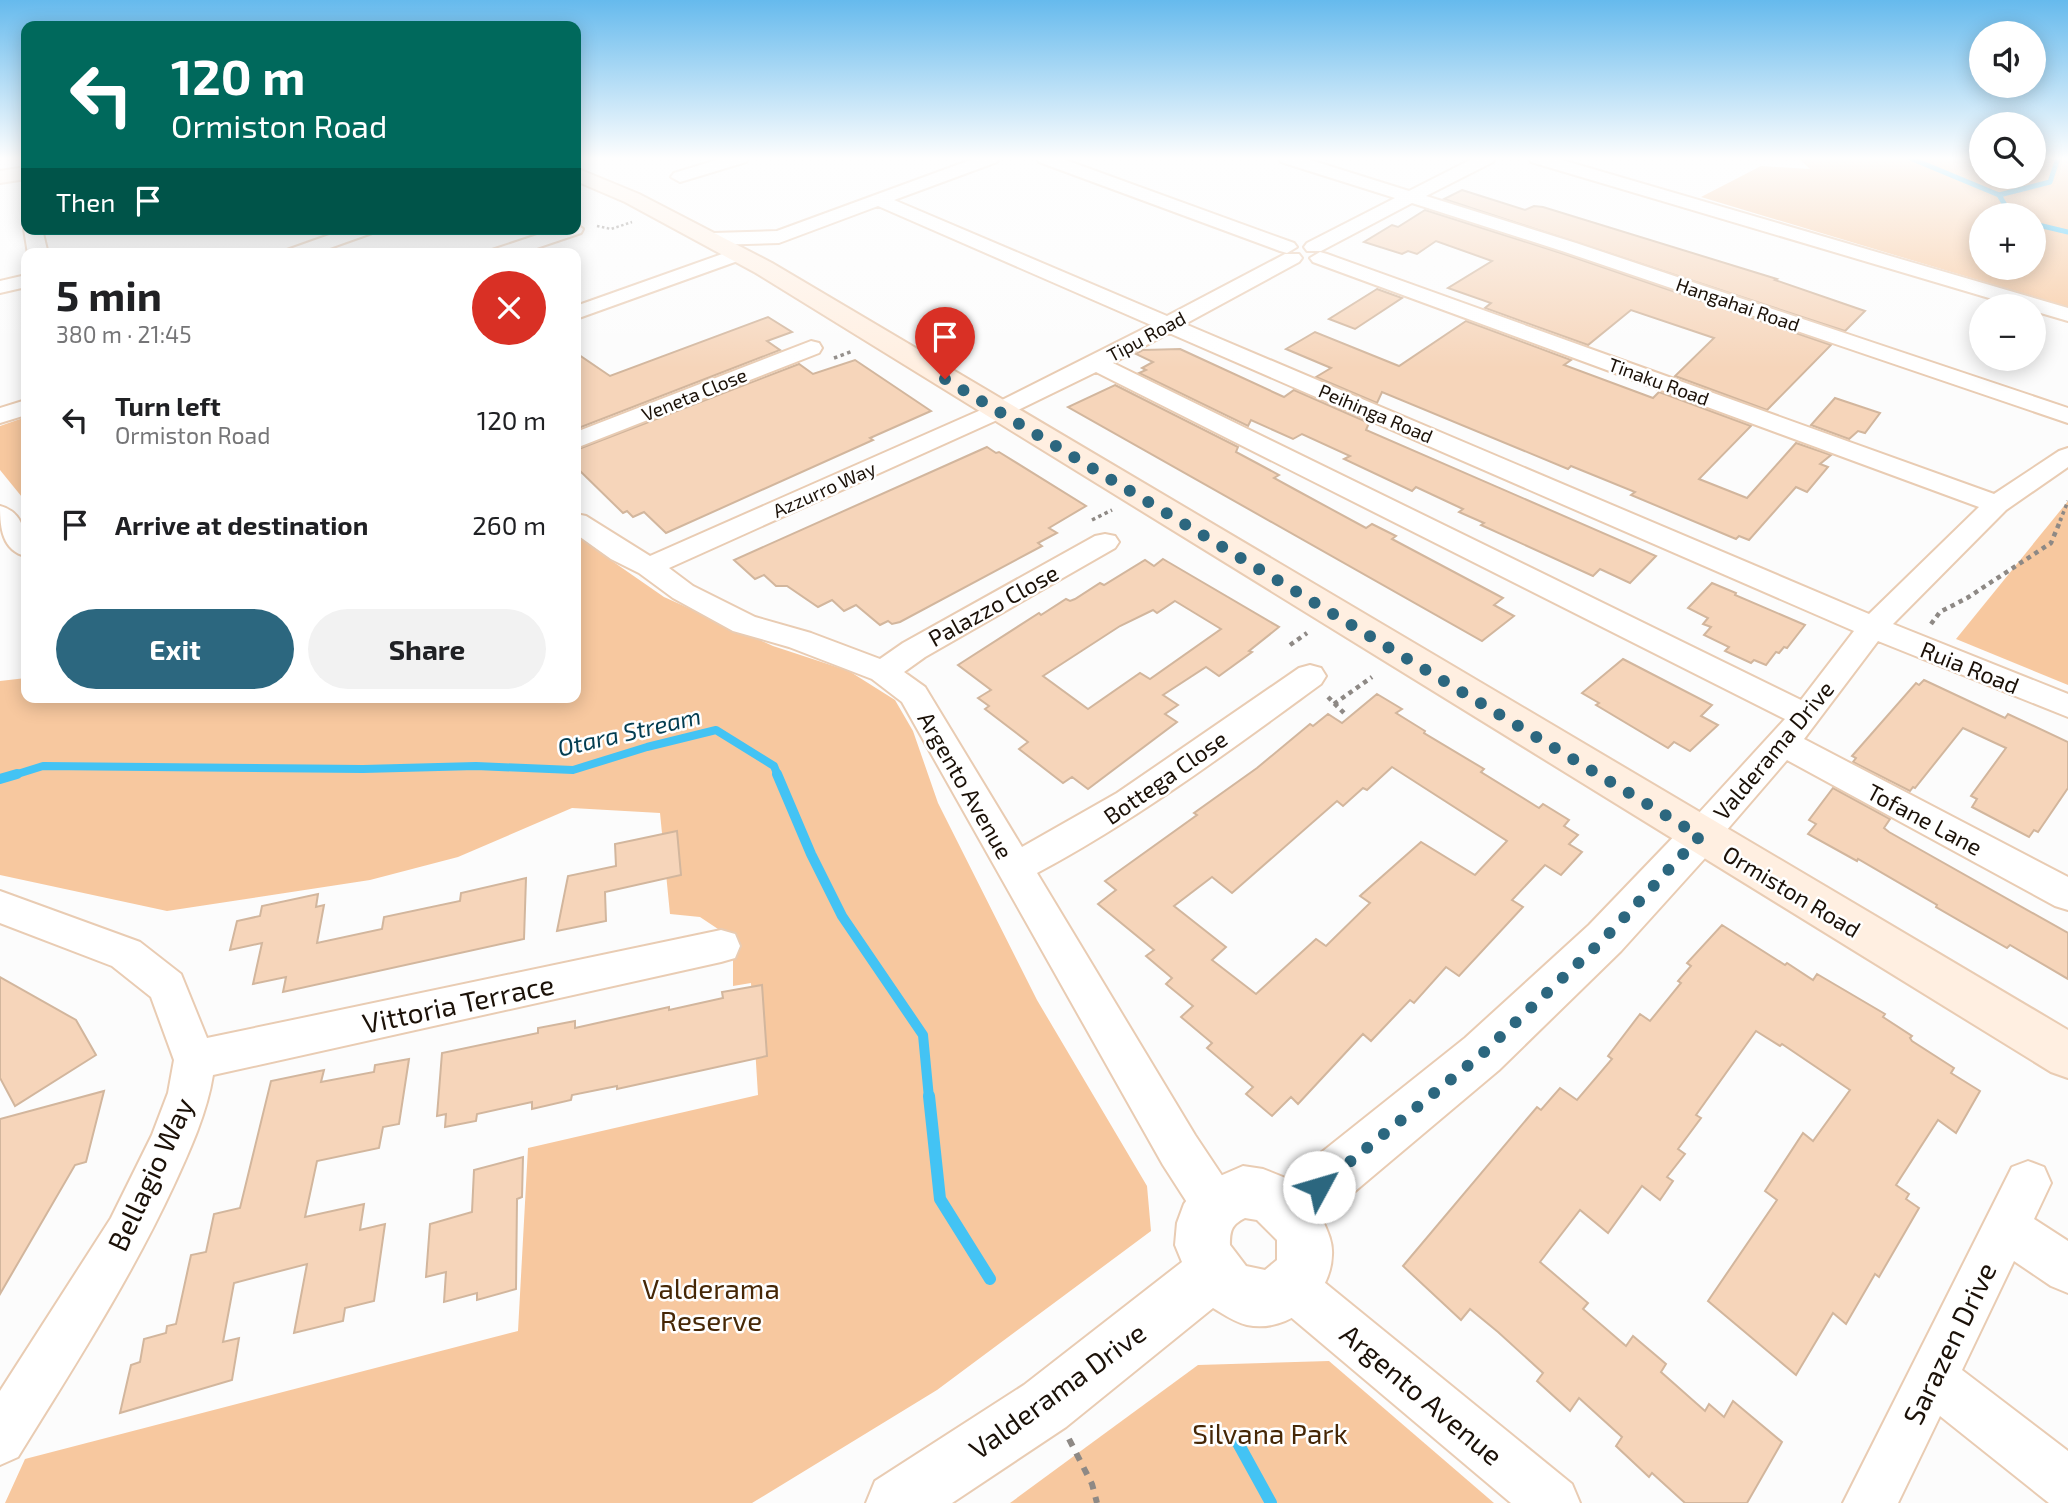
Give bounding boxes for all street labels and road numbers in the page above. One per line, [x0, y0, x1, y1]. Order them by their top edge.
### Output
street label: Hangahai Road [1673, 272, 1803, 336]
street label: Tipu Road [1103, 306, 1189, 366]
street label: Tinaku Road [1605, 352, 1713, 410]
street label: Veneta Close [638, 362, 750, 426]
street label: Peihinga Road [1315, 379, 1437, 447]
street label: Azzurro Way [769, 456, 879, 522]
street label: Palazzo Close [923, 558, 1063, 652]
street label: Ruia Road [1917, 635, 2023, 699]
street label: Valderama Drive [1707, 675, 1839, 825]
street label: Argento Avenue [913, 706, 1019, 864]
street label: Bottega Close [1098, 724, 1232, 830]
street label: Tofane Lane [1863, 777, 1987, 861]
street label: Ormiston Road [1718, 839, 1866, 943]
street label: Vittoria Terrace [359, 966, 557, 1040]
street label: Bellagio Way [100, 1092, 200, 1256]
street label: Sarazen Drive [1895, 1256, 2003, 1430]
street label: Valderama Drive [962, 1314, 1152, 1466]
street label: Argento Avenue [1334, 1316, 1510, 1472]

